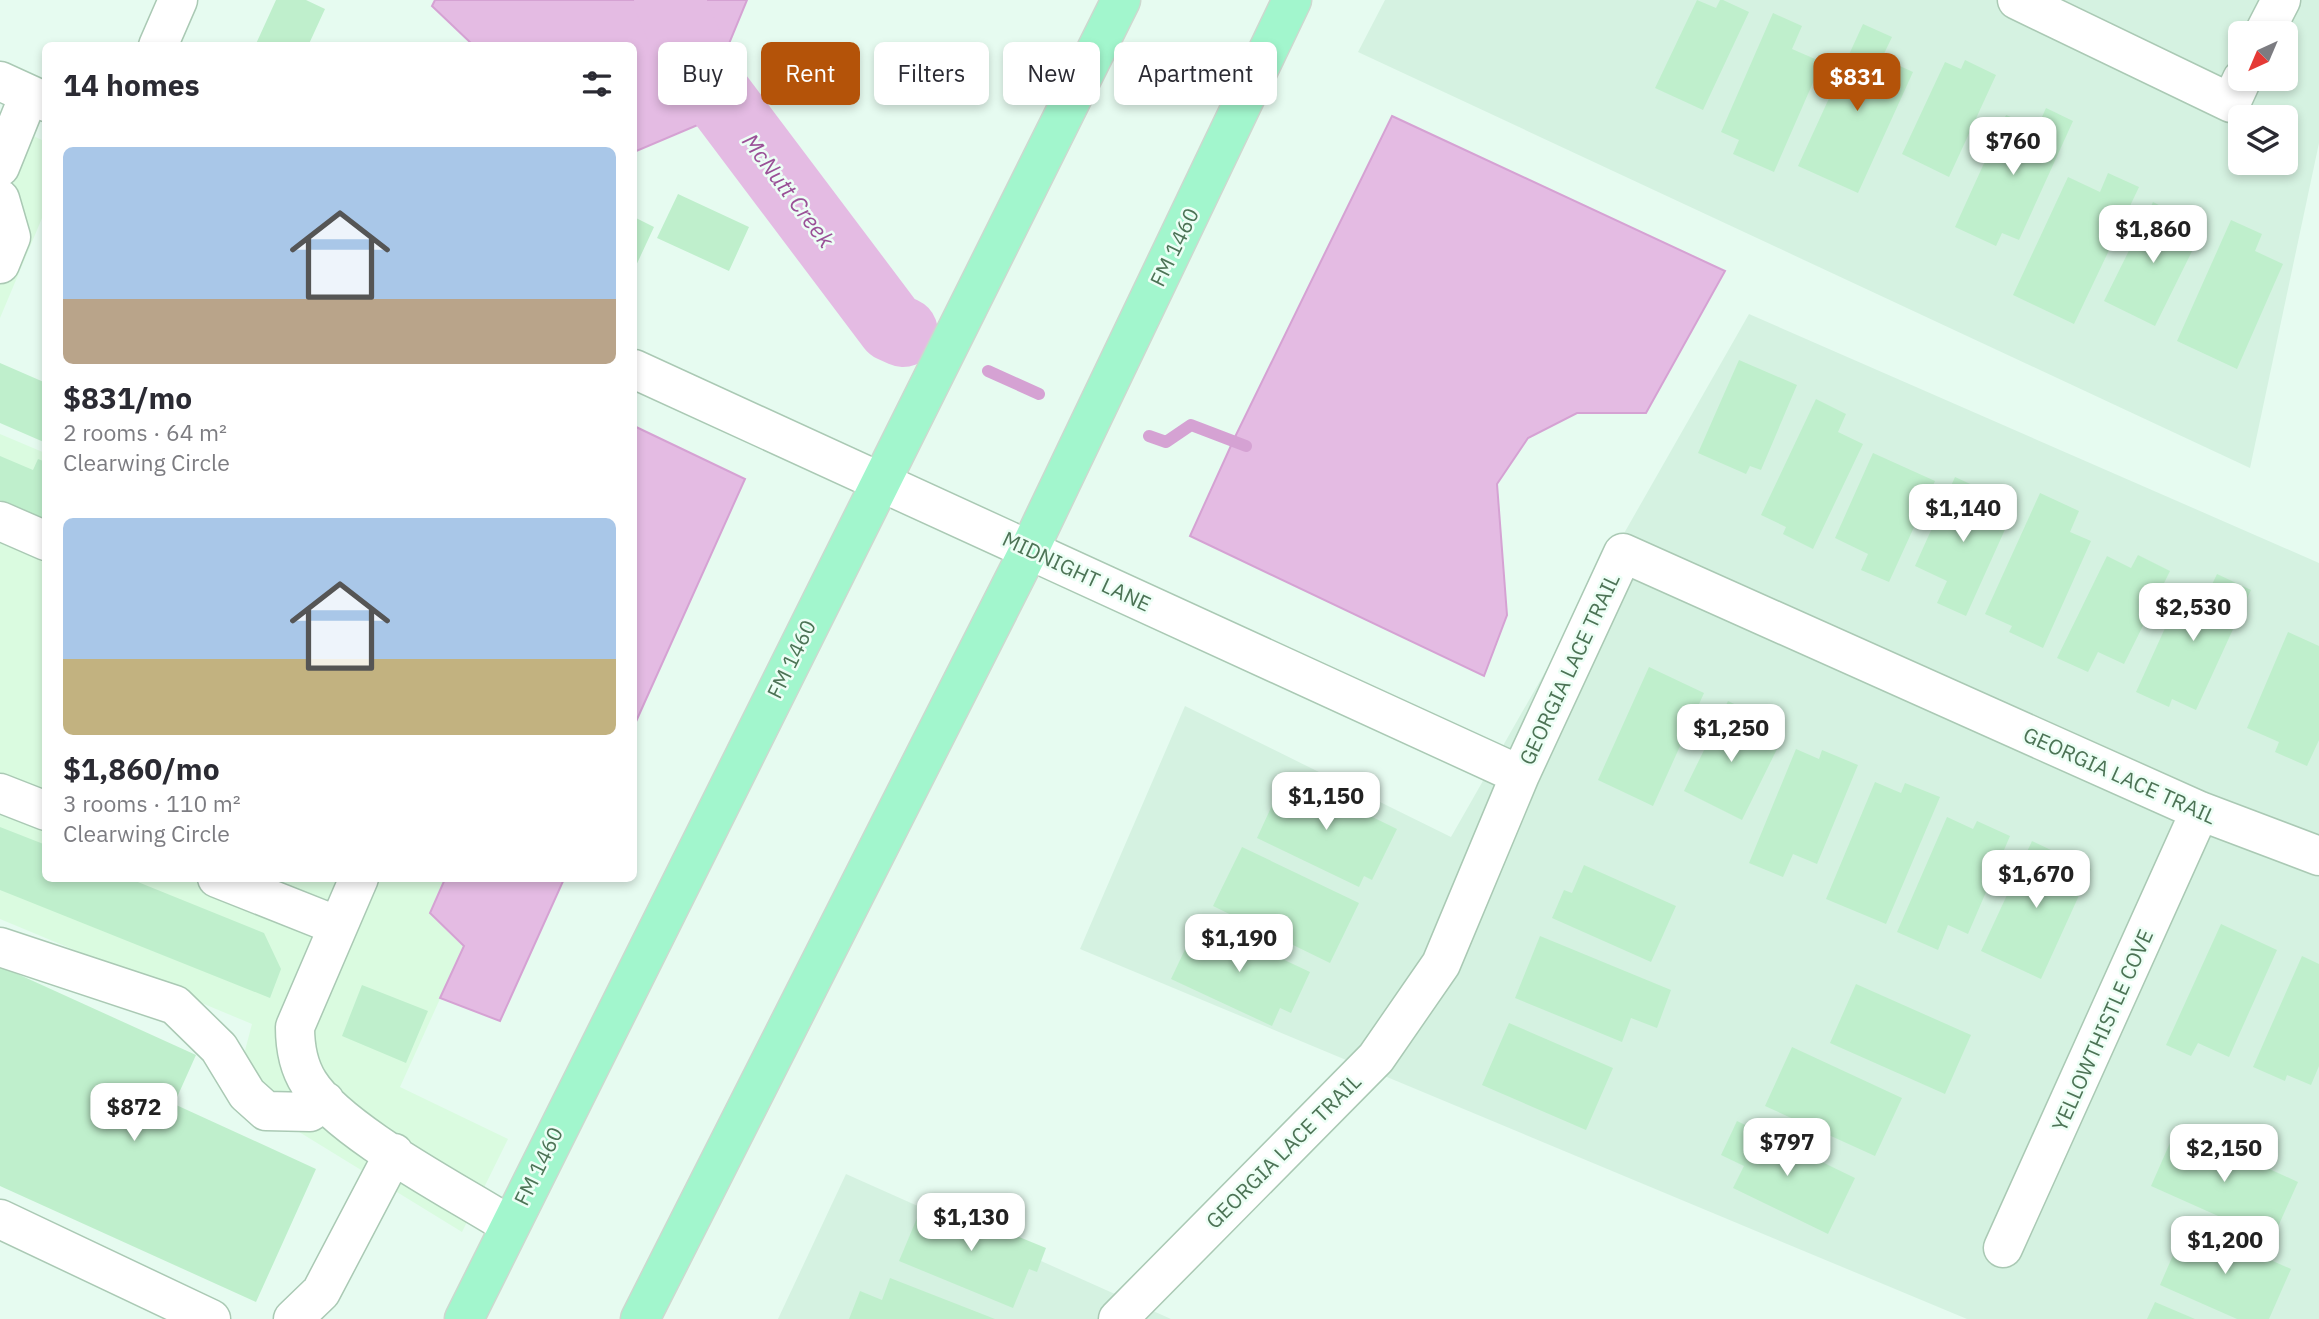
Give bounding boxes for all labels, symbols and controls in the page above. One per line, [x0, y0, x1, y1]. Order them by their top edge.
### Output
north arrow [2228, 21, 2298, 91]
map controls [2228, 21, 2298, 175]
chip: Buy [658, 42, 747, 105]
chip: Rent [761, 42, 860, 105]
chip: Filters [874, 42, 989, 105]
chip: New [1003, 42, 1100, 105]
chip: Apartment [1114, 42, 1277, 105]
pin: $831 [1816, 54, 1898, 113]
text: $831 [1829, 61, 1885, 91]
text: 14 homes [63, 65, 200, 104]
icon: filters [578, 65, 616, 103]
button: layers [2228, 105, 2298, 175]
pin: $760 [1972, 118, 2054, 177]
text: $760 [1985, 125, 2041, 155]
water label: McNutt Creek [736, 127, 842, 254]
icon: home [277, 192, 403, 318]
street label: FM 1460 [1143, 203, 1205, 291]
pin: $1,860 [2096, 205, 2210, 265]
text: $1,860 [2115, 213, 2191, 243]
text: $831/mo [63, 378, 192, 417]
text: 2 rooms · 64 m² [63, 417, 227, 447]
text: Clearwing Circle [63, 447, 230, 477]
pin: $1,140 [1906, 484, 2020, 544]
text: $1,140 [1925, 492, 2001, 522]
street label: MIDNIGHT LANE [998, 524, 1156, 618]
icon: home [277, 563, 403, 689]
street label: GEORGIA LACE TRAIL [1512, 569, 1626, 769]
pin: $2,530 [2136, 584, 2250, 643]
text: $2,530 [2155, 591, 2231, 621]
street label: FM 1460 [760, 615, 822, 703]
pin: $1,250 [1674, 704, 1788, 764]
text: $1,250 [1693, 712, 1769, 742]
street label: GEORGIA LACE TRAIL [2019, 720, 2221, 830]
text: $1,860/mo [63, 749, 220, 788]
pin: $1,150 [1269, 772, 1383, 832]
text: $1,150 [1288, 780, 1364, 810]
text: 3 rooms · 110 m² [63, 788, 241, 818]
text: Clearwing Circle [63, 818, 230, 848]
pin: $1,670 [1979, 850, 2093, 910]
text: $1,670 [1998, 858, 2074, 888]
pin: $1,190 [1182, 914, 1296, 974]
text: $1,190 [1201, 922, 1277, 952]
street label: YELLOWTHISTLE COVE [2045, 925, 2159, 1135]
street label: GEORGIA LACE TRAIL [1199, 1067, 1367, 1235]
pin: $872 [93, 1084, 175, 1143]
text: $872 [106, 1091, 162, 1121]
pin: $797 [1746, 1118, 1828, 1178]
street label: FM 1460 [507, 1122, 569, 1210]
pin: $2,150 [2167, 1124, 2281, 1184]
text: $797 [1759, 1126, 1815, 1156]
text: $2,150 [2186, 1132, 2262, 1162]
pin: $1,130 [914, 1194, 1028, 1253]
text: $1,130 [933, 1201, 1009, 1231]
pin: $1,200 [2168, 1216, 2282, 1276]
text: $1,200 [2187, 1224, 2263, 1254]

